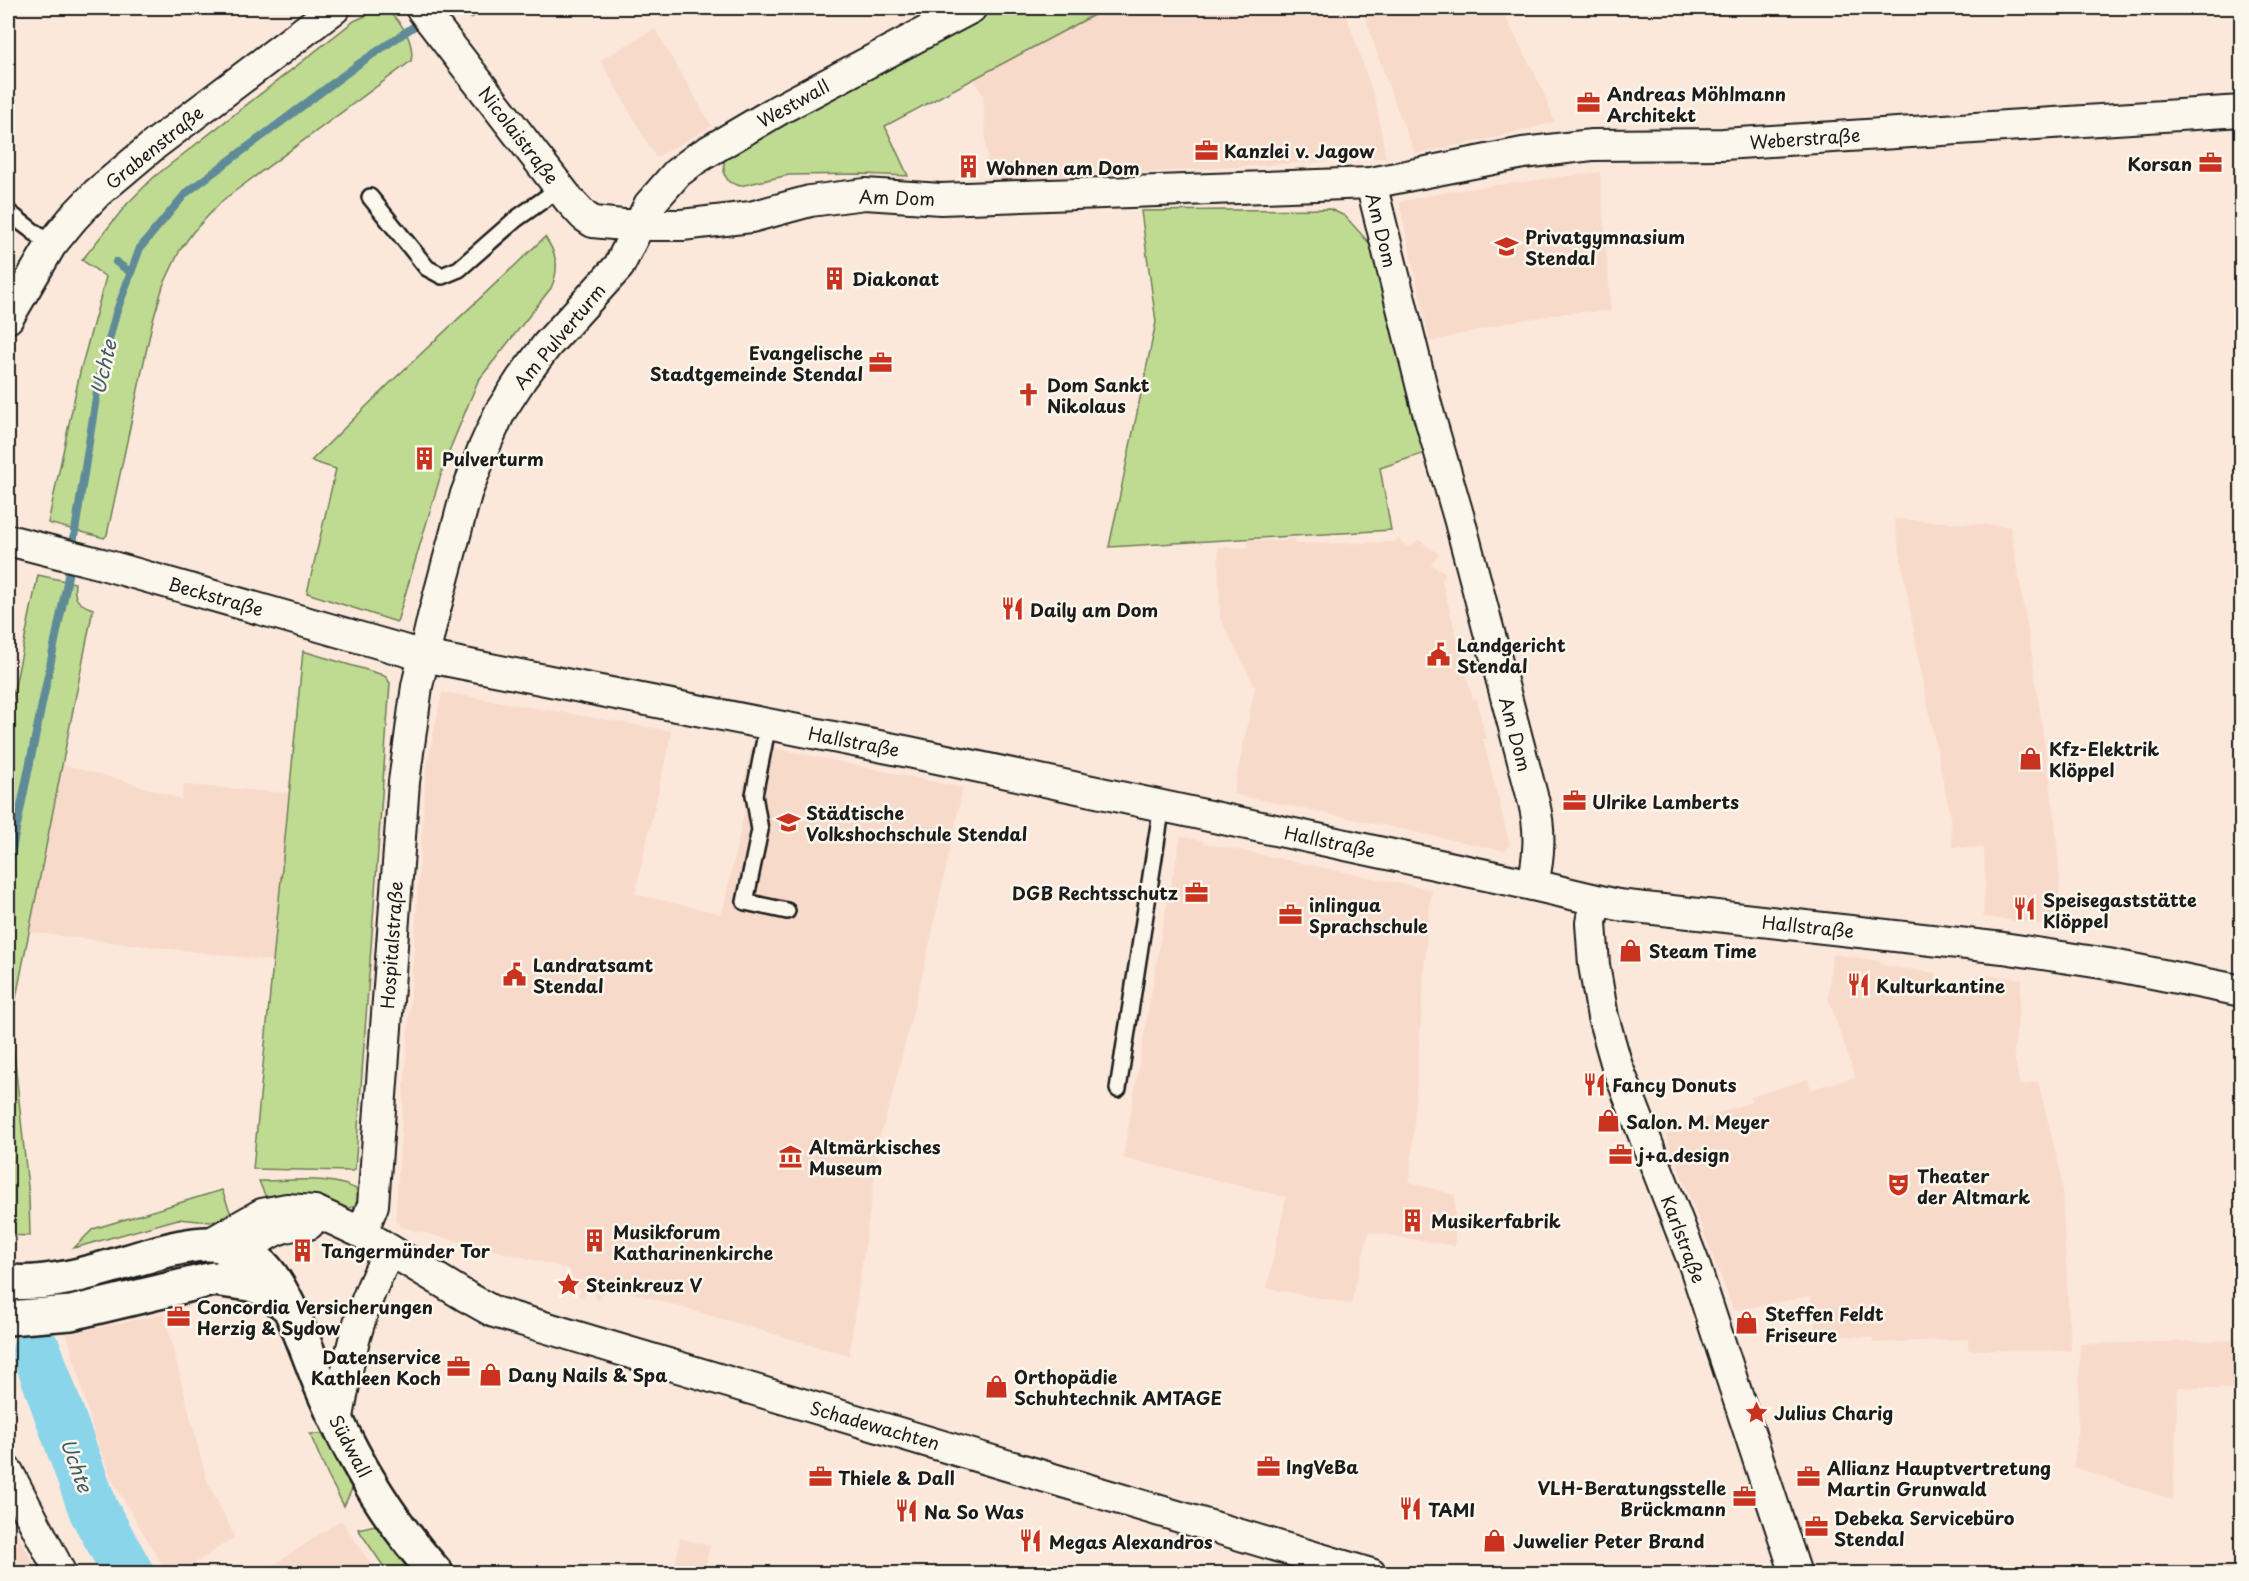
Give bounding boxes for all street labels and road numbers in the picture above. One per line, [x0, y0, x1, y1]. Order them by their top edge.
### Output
street label: Westwall [752, 72, 834, 134]
street label: Nicolaistraße [472, 81, 566, 189]
street label: Grabenstraße [99, 99, 209, 195]
street label: Weberstraße [1749, 121, 1861, 155]
street label: Am Dom [859, 182, 935, 212]
street label: Am Dom [1360, 190, 1404, 270]
street label: Am Pulverturm [507, 277, 611, 395]
street label: Beckstraße [165, 570, 267, 622]
street label: Am Dom [1493, 694, 1539, 774]
street label: Hallstraße [806, 719, 902, 763]
street label: Hallstraße [1282, 818, 1378, 864]
street label: Hospitalstraße [373, 880, 409, 1010]
street label: Hallstraße [1761, 908, 1855, 944]
street label: Karlstraße [1655, 1191, 1713, 1287]
street label: Schadewachten [807, 1394, 943, 1456]
street label: Südwall [323, 1410, 379, 1482]

